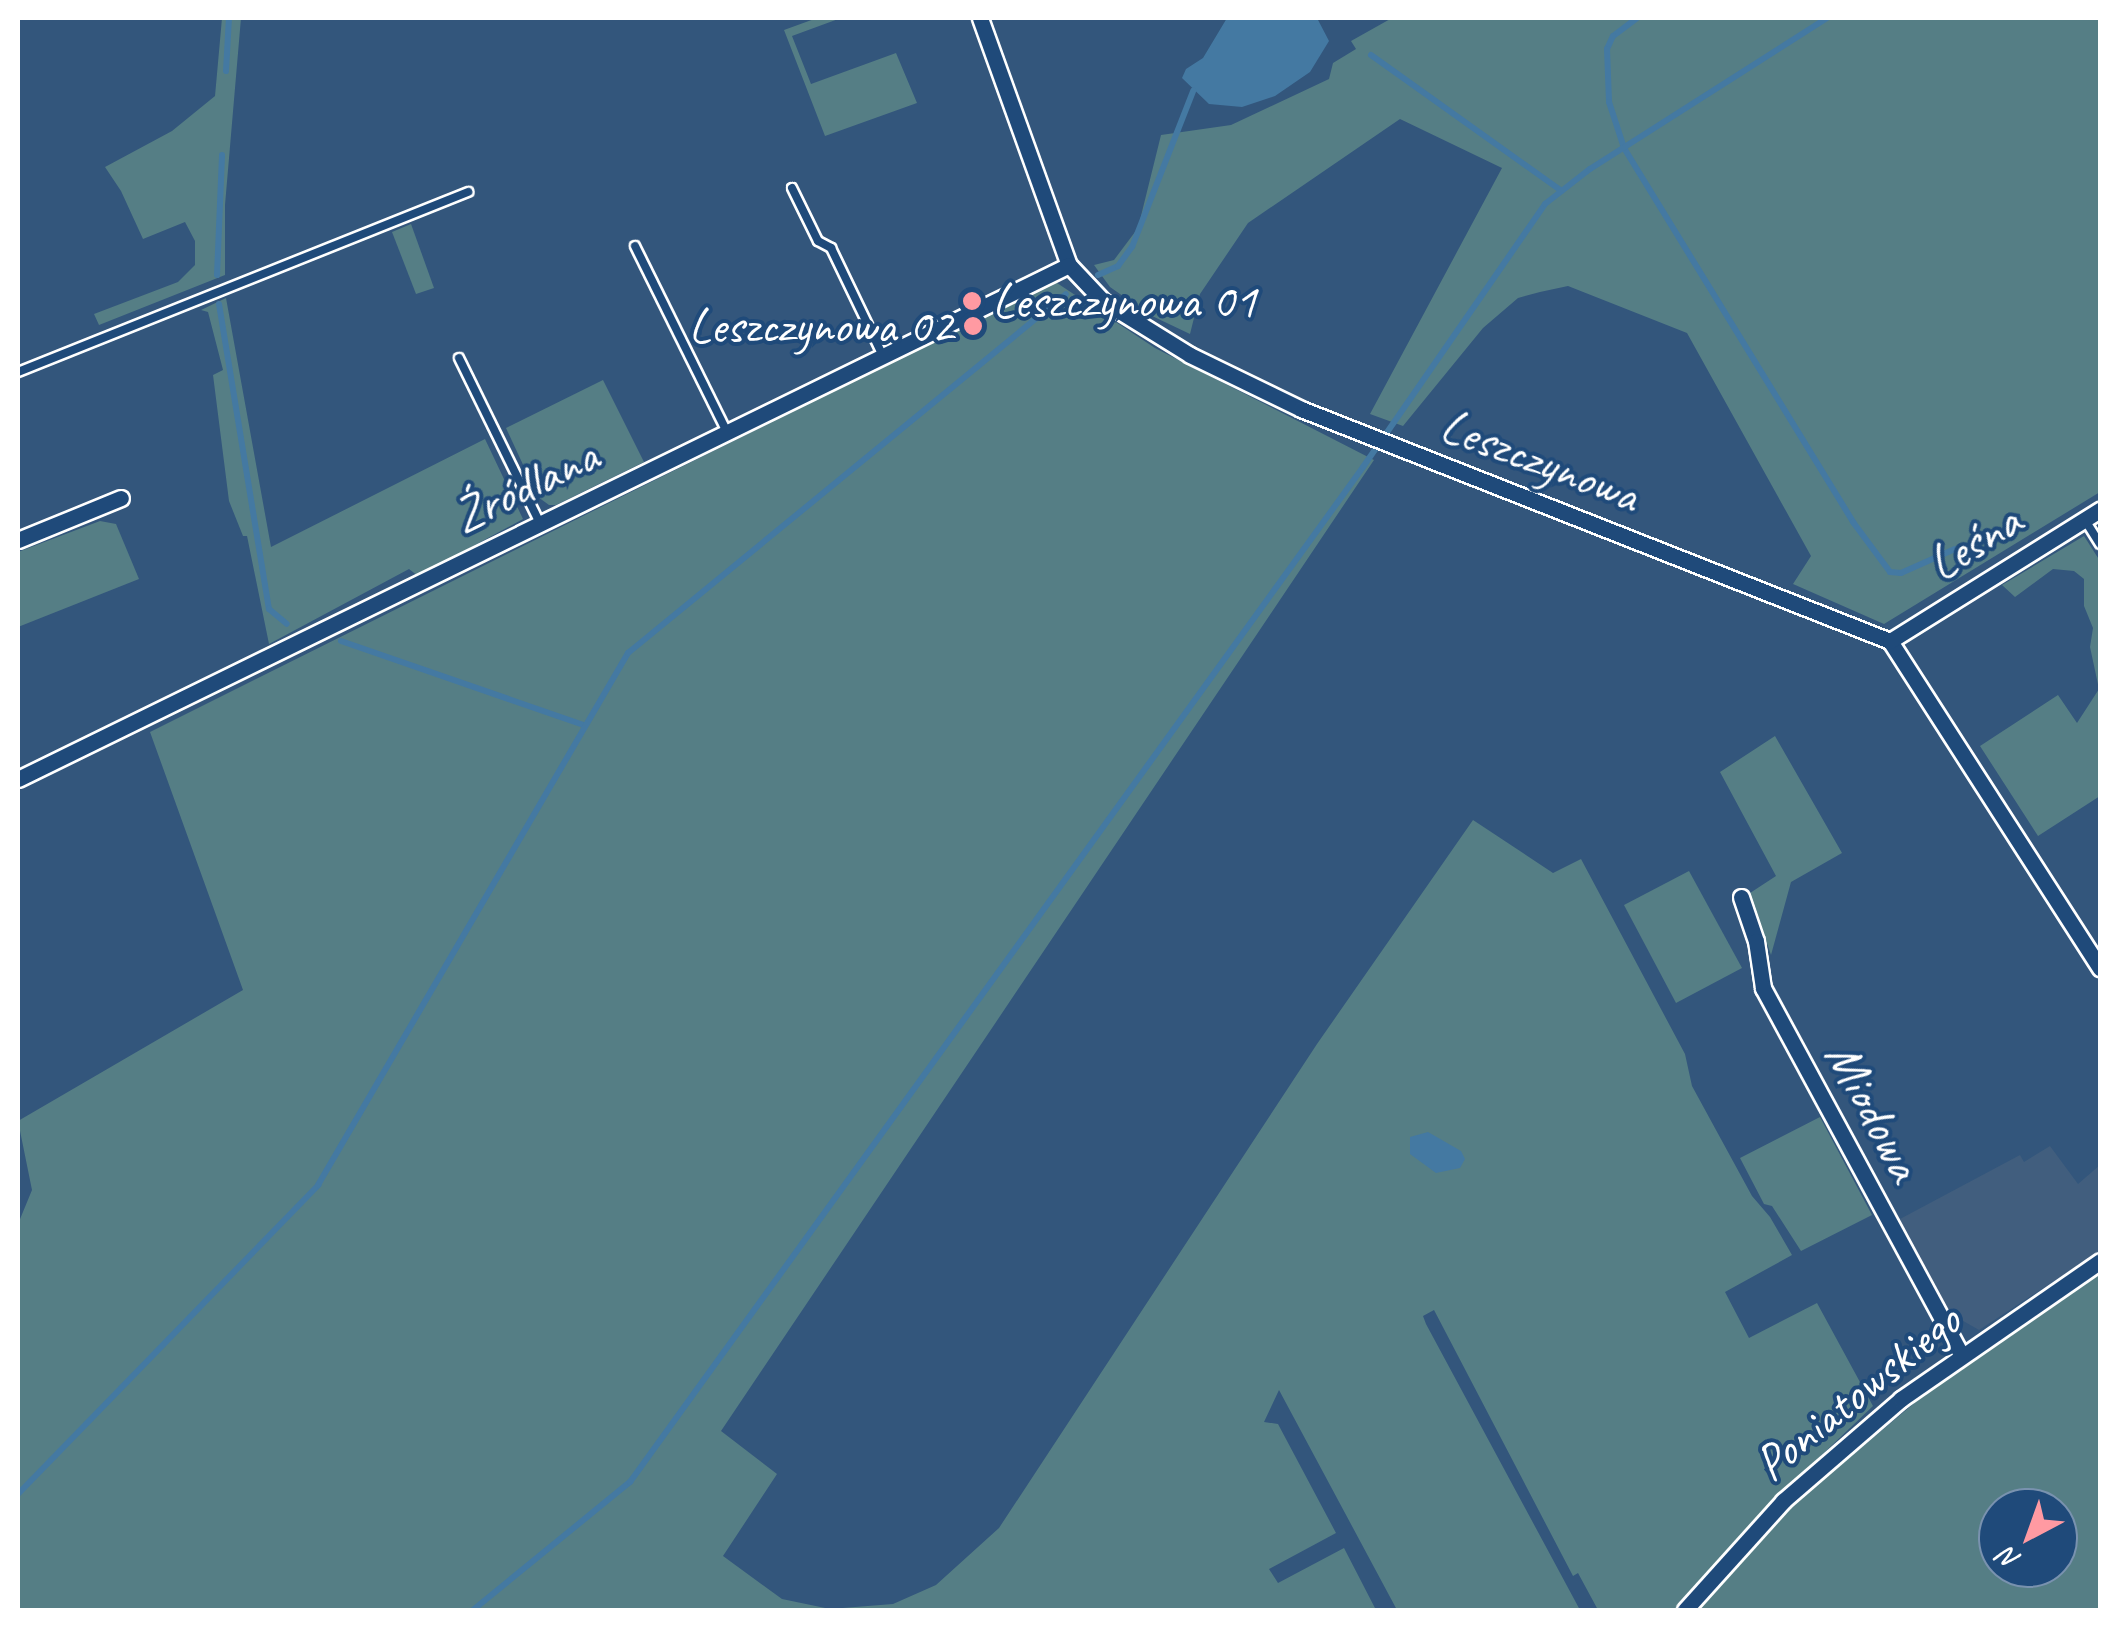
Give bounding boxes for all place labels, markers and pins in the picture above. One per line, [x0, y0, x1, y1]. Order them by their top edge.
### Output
place label: Leszczynowa 01 [992, 271, 1256, 331]
marker: Leszczynowa 01 [961, 290, 983, 312]
place label: Leszczynowa 02 [689, 296, 953, 356]
marker: Leszczynowa 02 [962, 315, 984, 337]

